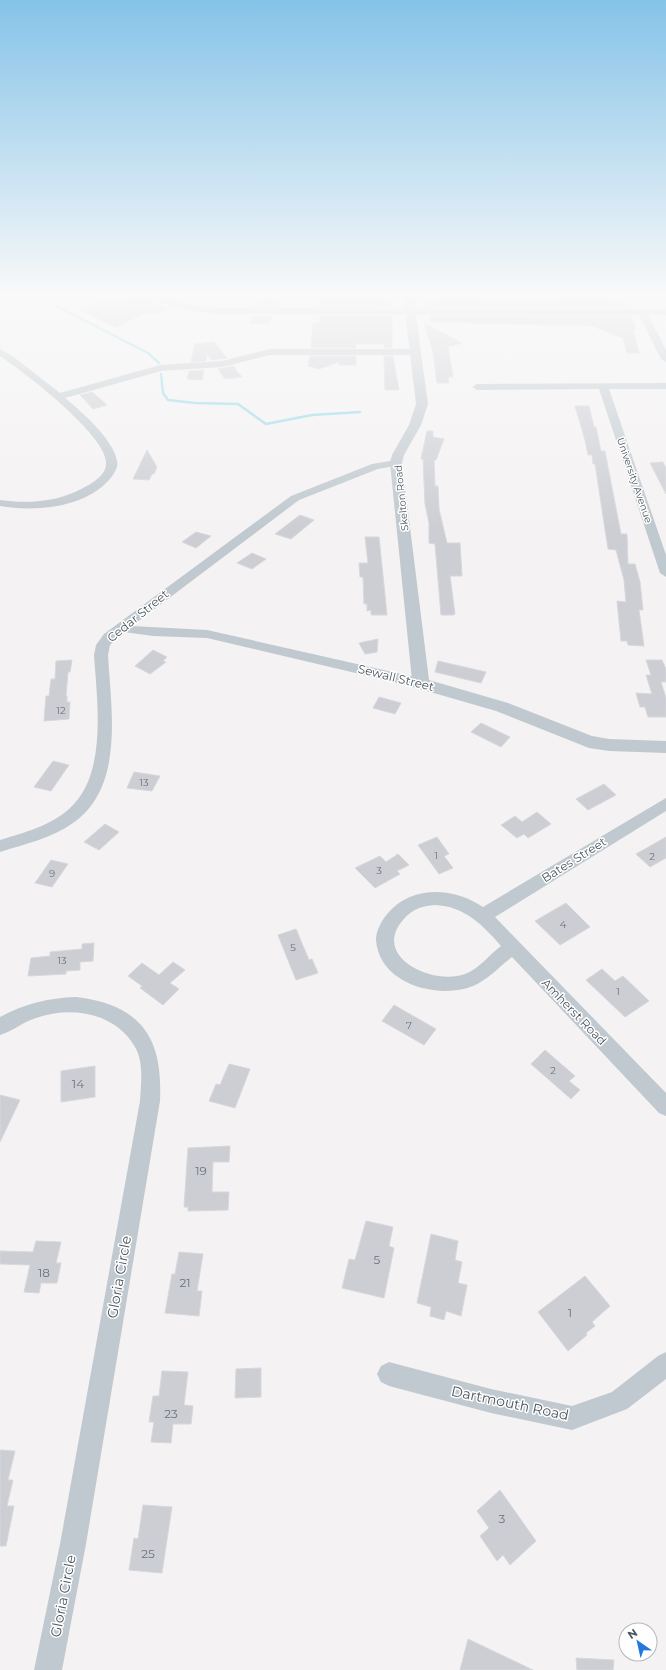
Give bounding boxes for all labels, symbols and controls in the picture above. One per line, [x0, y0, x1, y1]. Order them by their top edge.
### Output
street label: University Avenue [614, 436, 655, 525]
street label: Skelton Road [392, 464, 411, 532]
street label: Cedar Street [104, 586, 172, 645]
street label: Sewall Street [357, 661, 436, 694]
house number: 12 [56, 704, 66, 717]
house number: 13 [139, 776, 149, 789]
street label: Bates Street [539, 834, 609, 885]
house number: 1 [434, 849, 438, 862]
house number: 2 [649, 850, 655, 863]
house number: 3 [376, 864, 382, 877]
house number: 9 [49, 867, 55, 880]
house number: 4 [560, 918, 567, 931]
house number: 5 [290, 941, 296, 954]
house number: 13 [57, 954, 67, 967]
street label: Amherst Road [539, 975, 610, 1048]
house number: 1 [616, 985, 620, 998]
house number: 7 [406, 1019, 412, 1032]
house number: 2 [550, 1064, 556, 1077]
house number: 14 [72, 1076, 84, 1091]
house number: 19 [195, 1163, 207, 1178]
street label: Gloria Circle [103, 1234, 135, 1320]
house number: 5 [374, 1252, 381, 1267]
house number: 18 [38, 1265, 50, 1280]
house number: 21 [179, 1275, 191, 1290]
house number: 1 [568, 1305, 572, 1320]
street label: Dartmouth Road [450, 1382, 570, 1424]
house number: 23 [164, 1406, 178, 1421]
house number: 3 [499, 1511, 506, 1526]
house number: 25 [141, 1546, 155, 1561]
street label: Gloria Circle [46, 1553, 80, 1639]
north arrow [618, 1622, 658, 1662]
text: N [625, 1625, 640, 1642]

